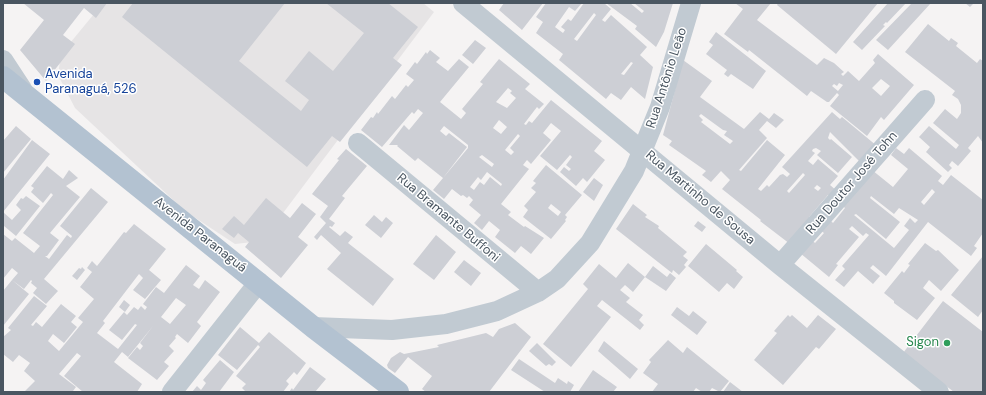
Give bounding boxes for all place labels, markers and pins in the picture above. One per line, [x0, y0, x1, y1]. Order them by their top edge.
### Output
place label: Avenida Paranaguá, 526 [45, 67, 137, 98]
marker: Avenida Paranaguá, 526 [32, 77, 42, 87]
place label: Sigon [906, 335, 939, 351]
marker: Sigon [942, 338, 952, 348]

